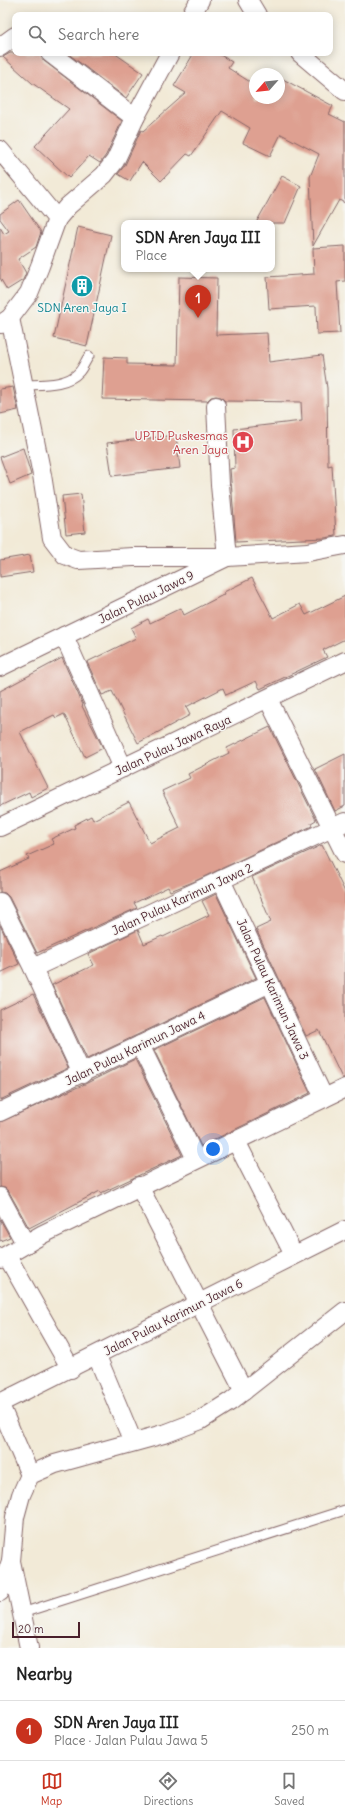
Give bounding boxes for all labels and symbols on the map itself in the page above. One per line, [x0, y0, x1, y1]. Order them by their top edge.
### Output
north arrow [249, 68, 285, 104]
building icon: SDN Aren Jaya I [69, 273, 95, 299]
pin: 1 [185, 285, 211, 318]
place label: SDN Aren Jaya I [37, 300, 127, 315]
place label: UPTD Puskesmas Aren Jaya [134, 428, 228, 457]
hospital icon: UPTD Puskesmas Aren Jaya [230, 429, 256, 455]
street label: Jalan Pulau Jawa 9 [96, 567, 196, 627]
street label: Jalan Pulau Jawa Raya [113, 712, 233, 778]
street label: Jalan Pulau Karimun Jawa 2 [109, 860, 255, 938]
street label: Jalan Pulau Karimun Jawa 3 [234, 916, 312, 1062]
street label: Jalan Pulau Karimun Jawa 4 [63, 1008, 207, 1088]
your location [203, 1139, 223, 1159]
street label: Jalan Pulau Karimun Jawa 6 [101, 1275, 245, 1359]
scale bar [12, 1620, 80, 1639]

